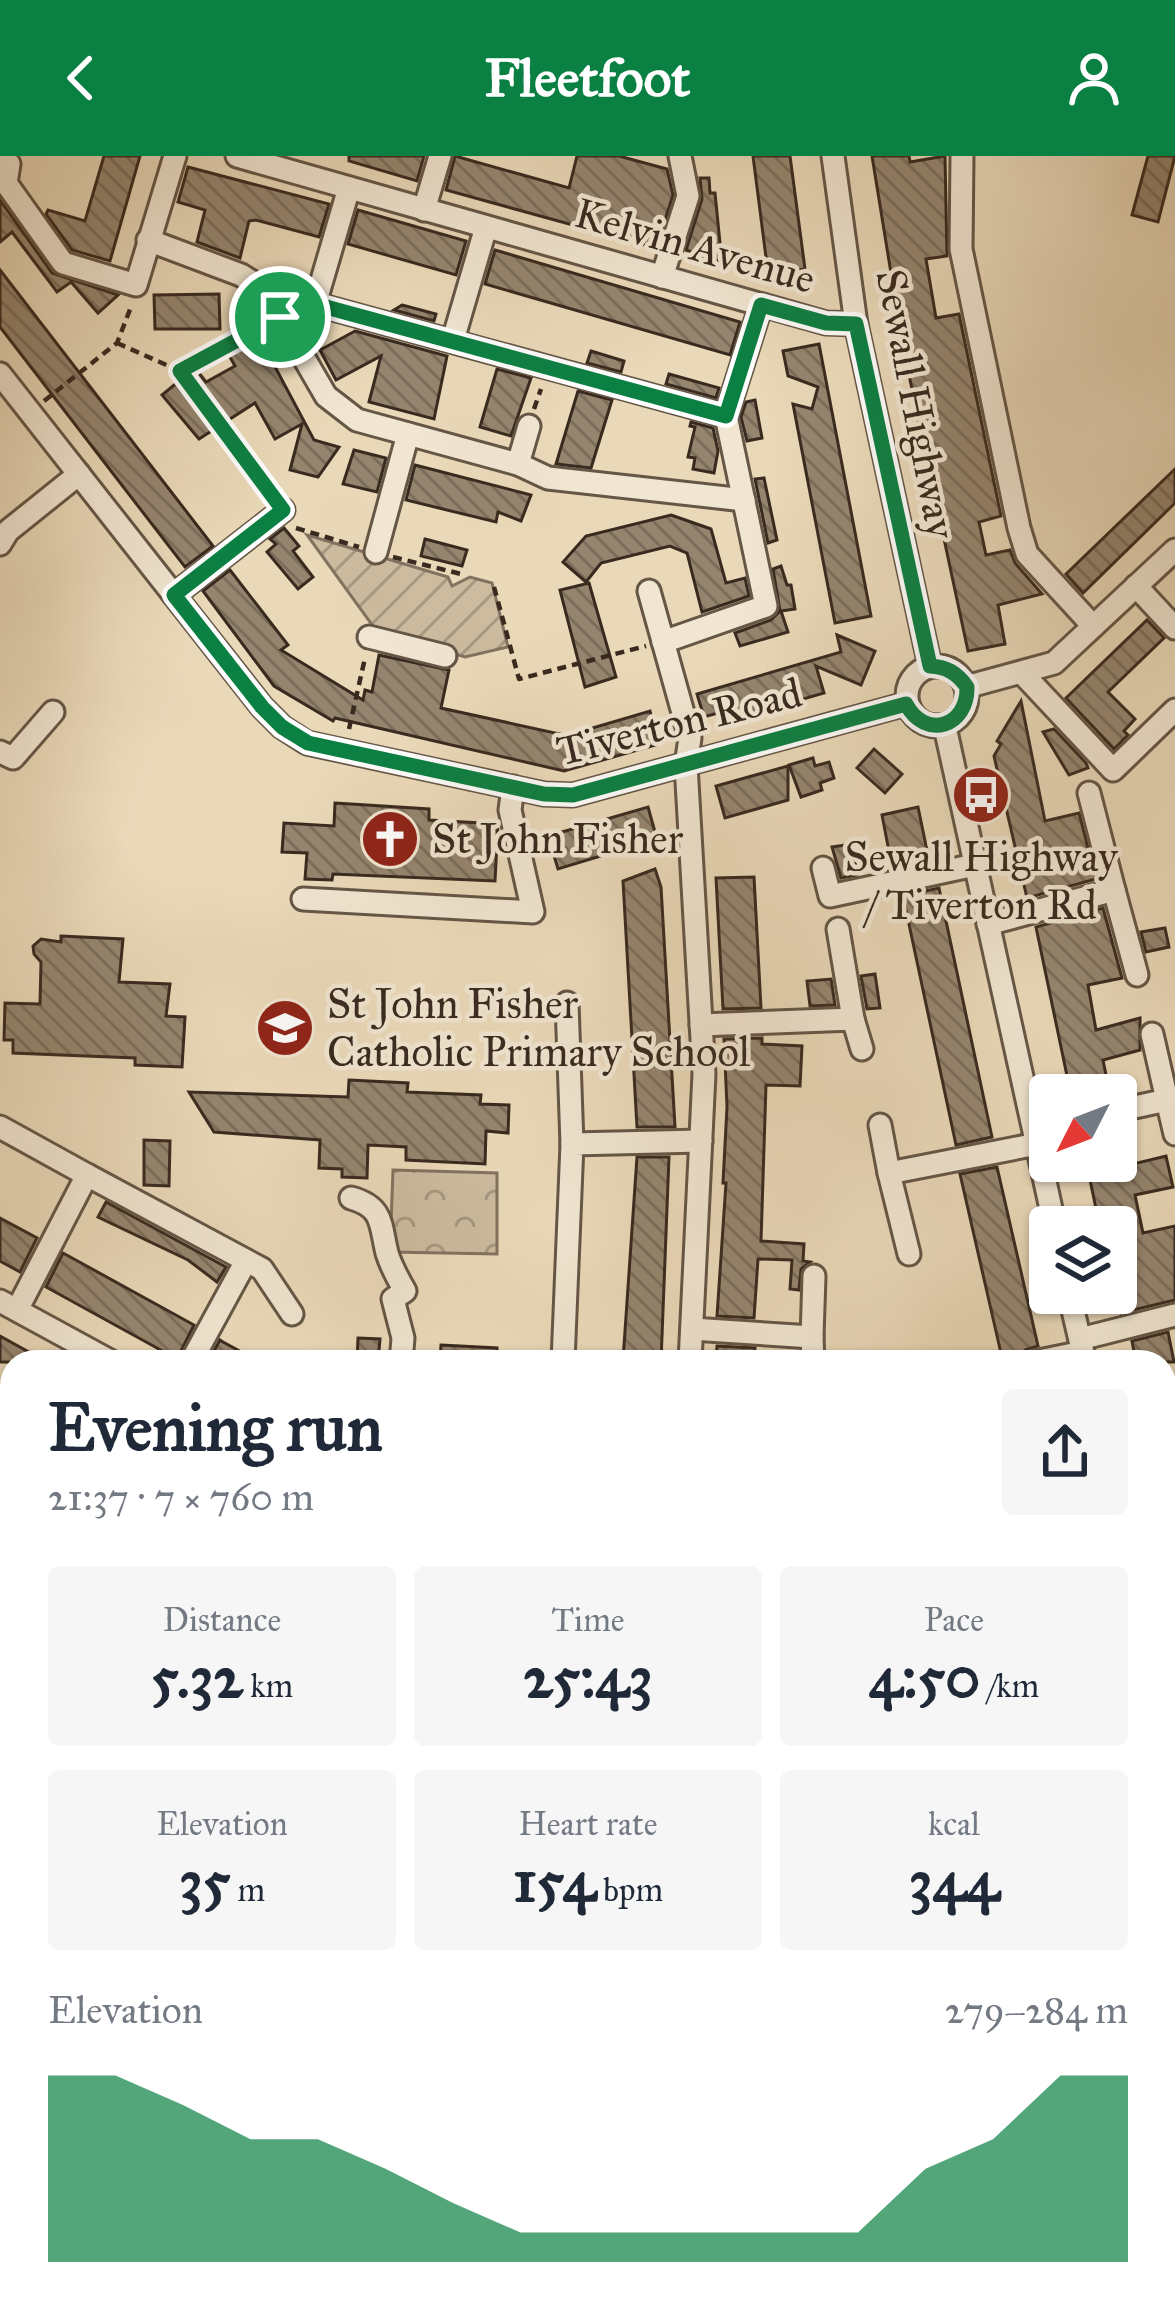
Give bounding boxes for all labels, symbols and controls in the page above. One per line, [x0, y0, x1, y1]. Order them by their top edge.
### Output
icon: back [48, 45, 114, 111]
text: Fleetfoot [485, 45, 690, 111]
icon: person [1061, 45, 1127, 111]
street label: Kelvin Avenue [569, 187, 821, 305]
street label: Sewall Highway [864, 265, 968, 544]
pin [229, 266, 331, 368]
icon: arrive [247, 284, 313, 350]
street label: Tiverton Road [551, 666, 807, 778]
bus stop icon: Sewall Highway / Tiverton Rd [950, 764, 1012, 826]
church icon: St John Fisher [359, 808, 421, 870]
place label: St John Fisher [432, 813, 684, 865]
place label: Sewall Highway / Tiverton Rd [844, 831, 1119, 931]
place label: St John Fisher Catholic Primary School [327, 978, 751, 1078]
school or university icon: St John Fisher Catholic Primary School [254, 997, 316, 1059]
north arrow [1029, 1074, 1137, 1182]
map controls [1029, 1074, 1137, 1314]
button: layers [1029, 1206, 1137, 1314]
text: Evening run [48, 1387, 383, 1468]
button: share [1002, 1389, 1128, 1515]
text: 21:37 · 7 × 760 m [48, 1473, 314, 1521]
text: Distance [163, 1600, 281, 1640]
text: Time [551, 1600, 625, 1640]
text: Pace [924, 1600, 984, 1640]
text: 5.32 [151, 1640, 243, 1713]
text: 25:43 [523, 1640, 653, 1713]
text: 4:50 [869, 1640, 980, 1713]
text: km [243, 1666, 293, 1706]
text: /km [980, 1666, 1039, 1706]
text: Elevation [156, 1804, 288, 1844]
text: Heart rate [519, 1804, 657, 1844]
text: kcal [928, 1804, 980, 1844]
text: 35 [179, 1844, 231, 1917]
text: 154 [513, 1844, 596, 1917]
text: 344 [909, 1844, 999, 1917]
text: m [231, 1870, 265, 1910]
text: bpm [596, 1870, 663, 1910]
text: Elevation [48, 1986, 203, 2034]
text: 279–284 m [945, 1986, 1128, 2034]

